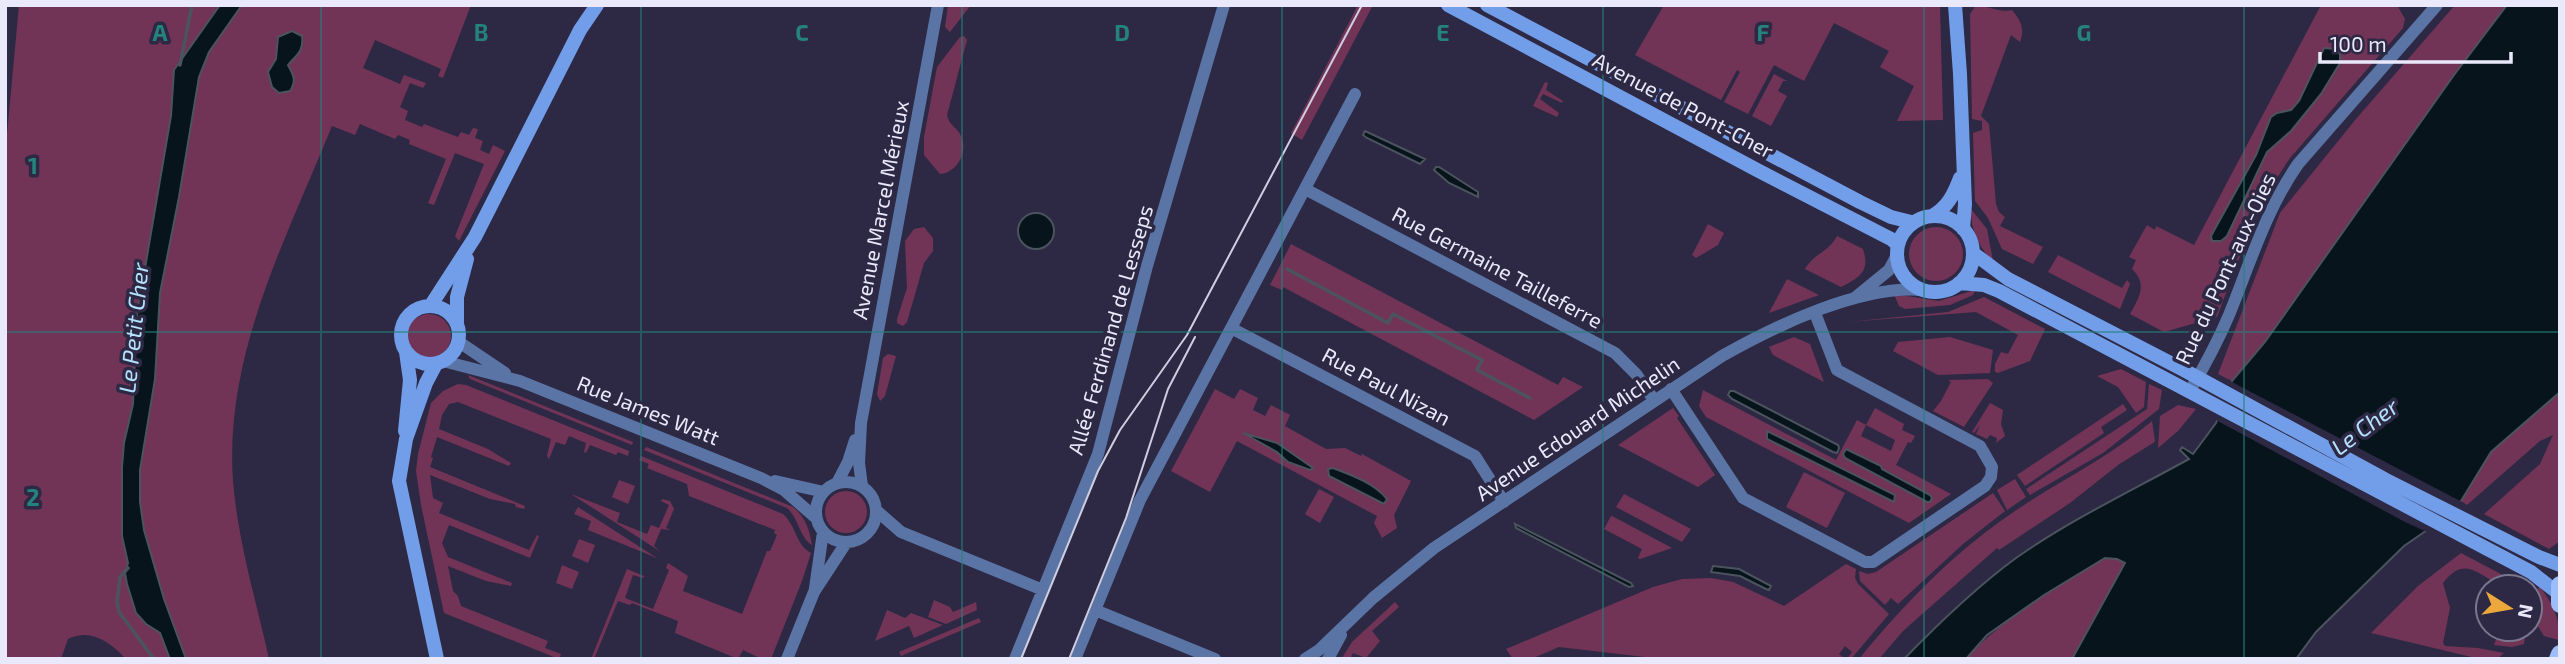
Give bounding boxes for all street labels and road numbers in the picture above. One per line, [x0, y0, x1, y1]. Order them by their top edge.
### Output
street label: Avenue de Pont-Cher [1589, 47, 1779, 163]
street label: Avenue Marcel Mérieux [846, 98, 913, 321]
street label: Rue du Pont-aux-Oies [2169, 169, 2280, 368]
street label: Rue Germaine Tailleferre [1388, 201, 1607, 333]
street label: Allée Ferdinand de Lesseps [1062, 202, 1157, 457]
street label: Rue Paul Nizan [1318, 341, 1455, 430]
street label: Avenue Edouard Michelin [1471, 350, 1684, 505]
street label: Rue James Watt [574, 370, 723, 450]

